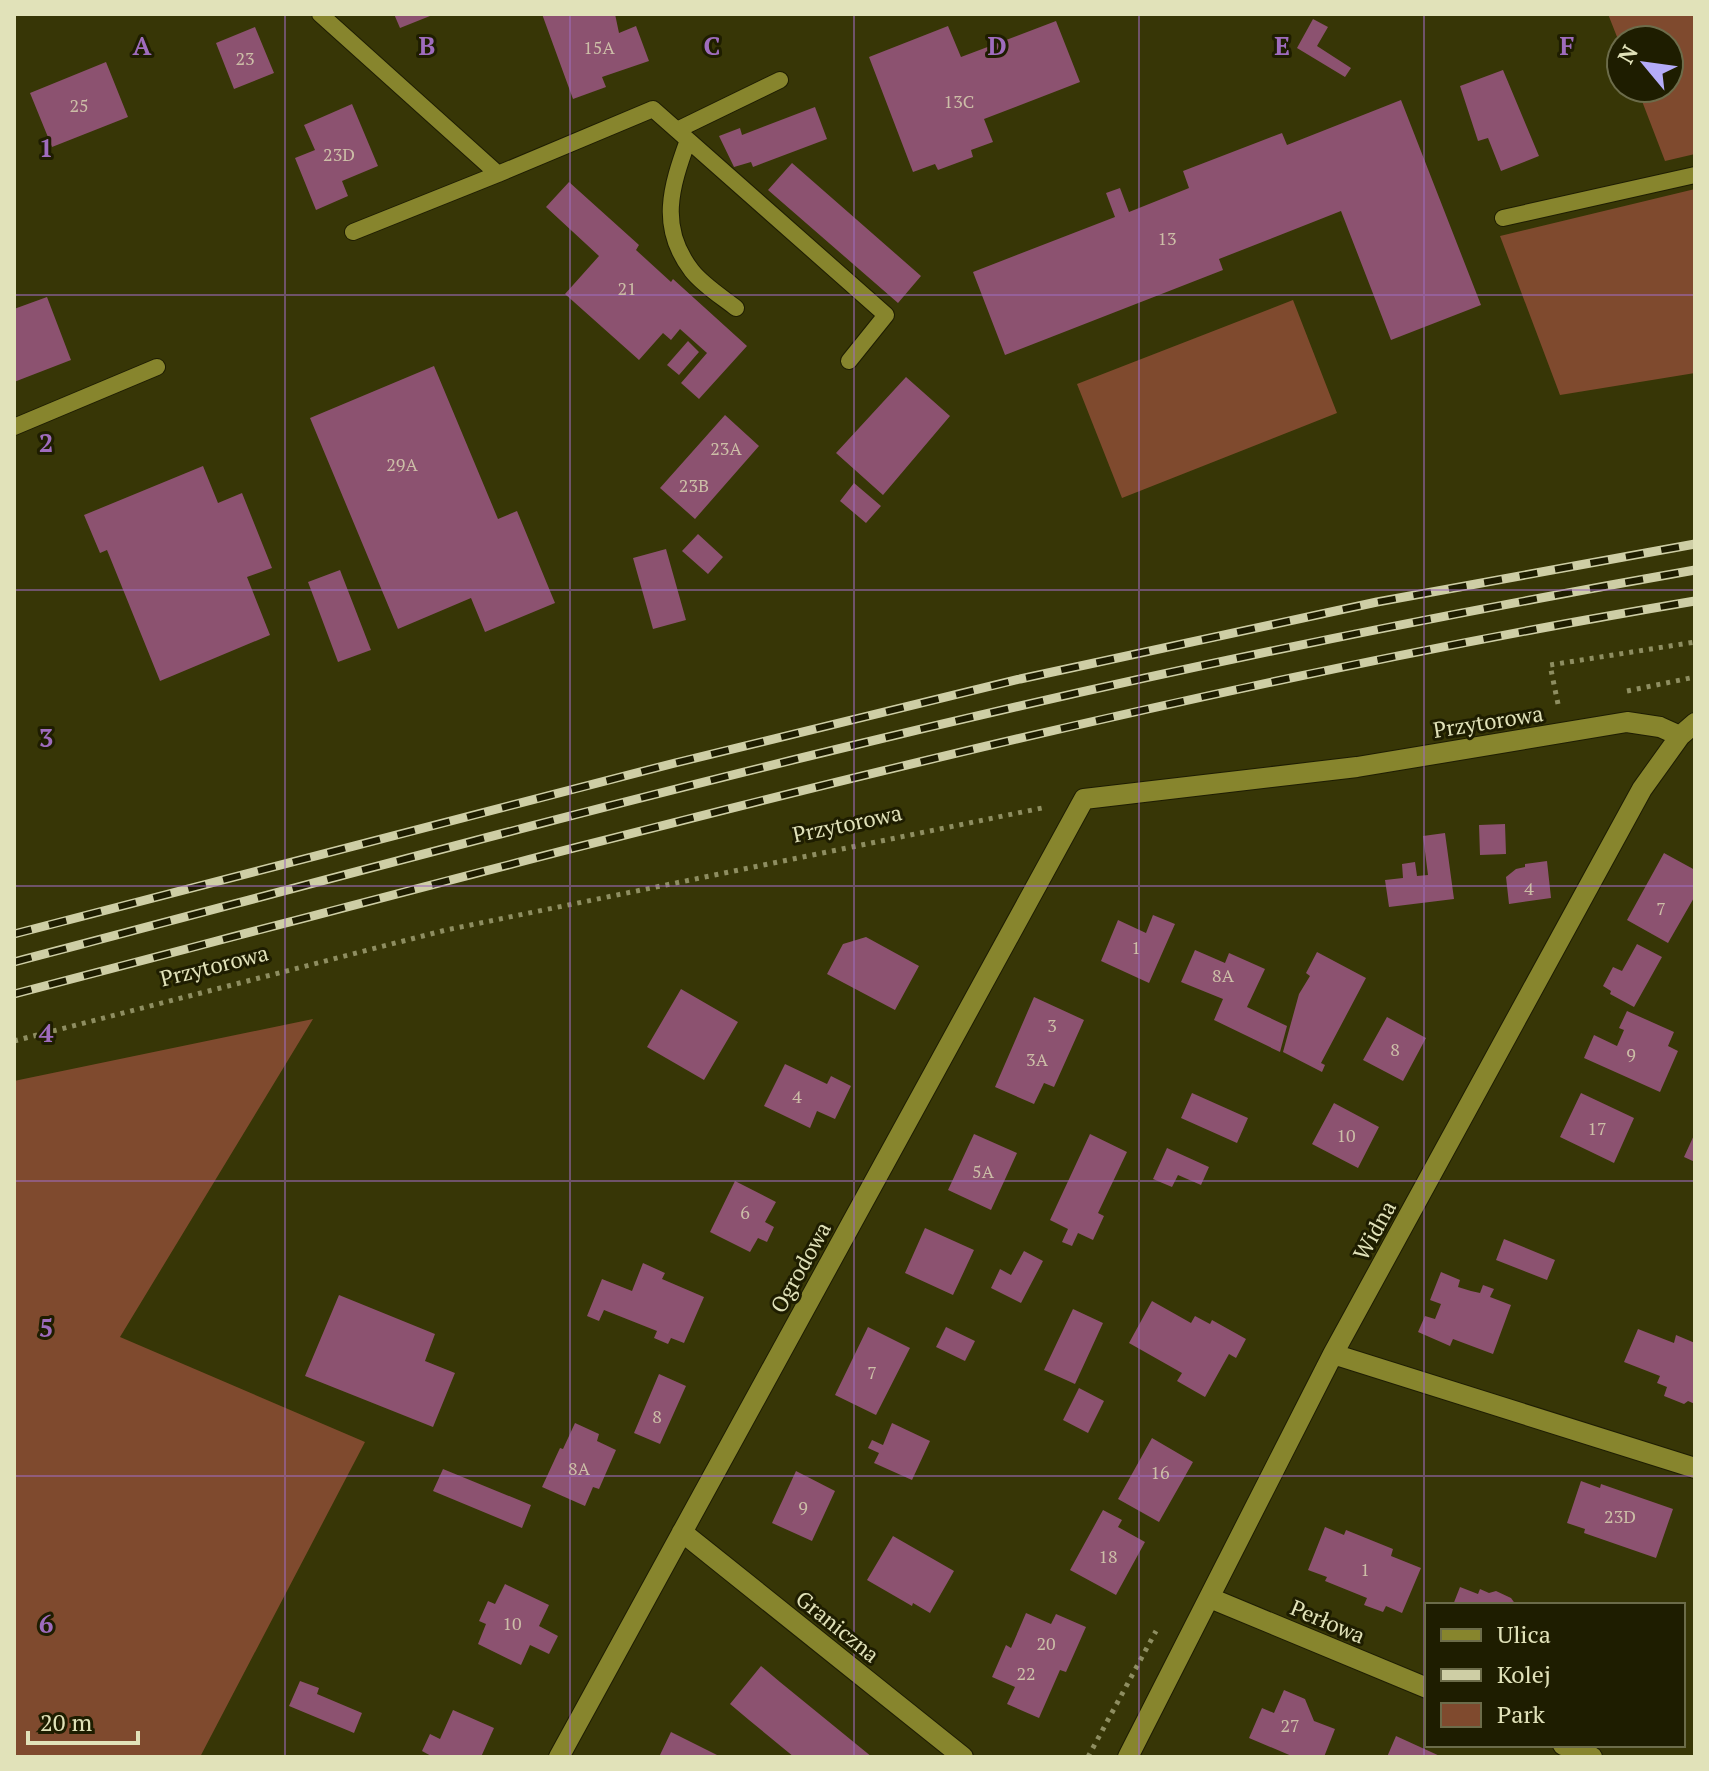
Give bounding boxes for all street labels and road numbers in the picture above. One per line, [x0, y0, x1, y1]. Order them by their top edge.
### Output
street label: Przytorowa [1431, 698, 1545, 744]
street label: Przytorowa [790, 797, 904, 849]
street label: Przytorowa [157, 938, 271, 992]
street label: Widna [1346, 1195, 1402, 1265]
street label: Ogrodowa [763, 1216, 837, 1318]
street label: Graniczna [790, 1584, 886, 1668]
street label: Perłowa [1286, 1592, 1370, 1650]

